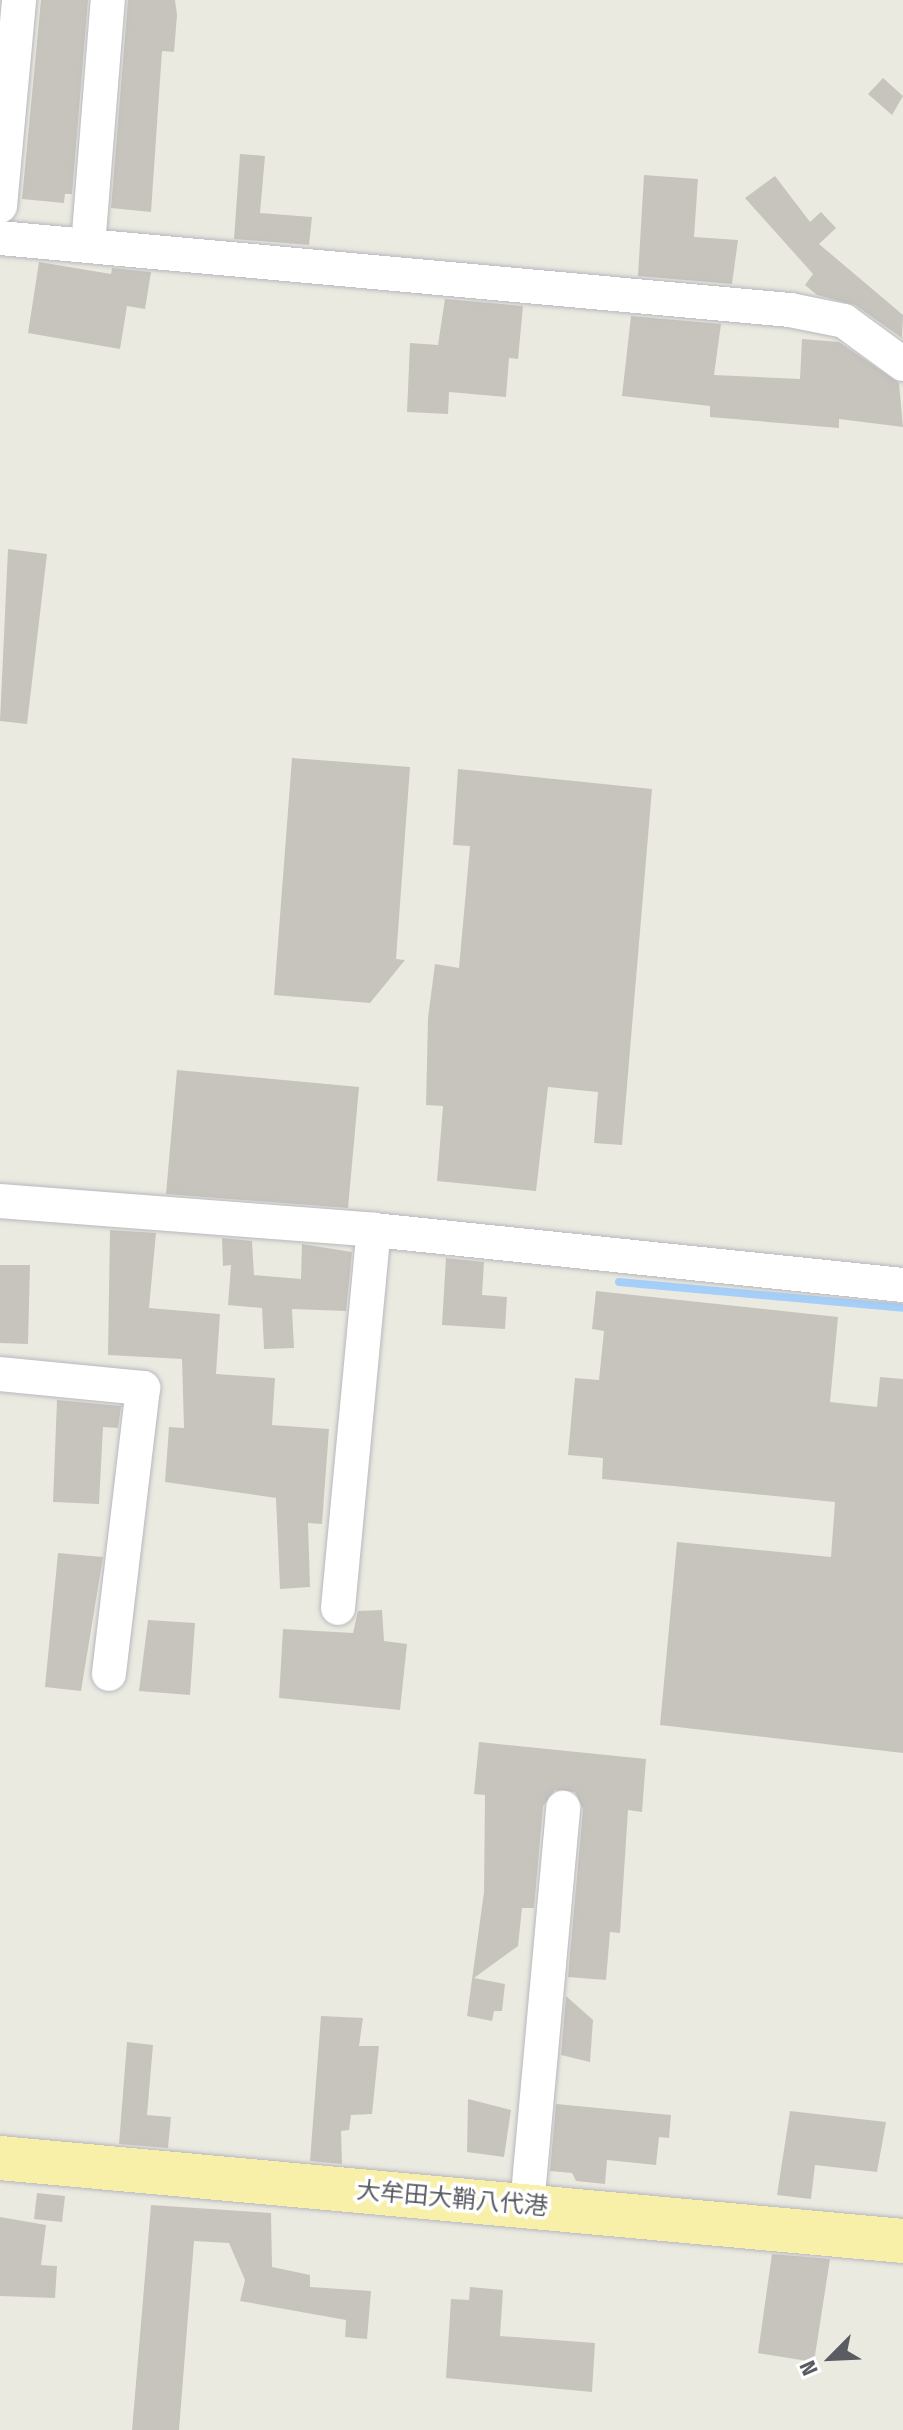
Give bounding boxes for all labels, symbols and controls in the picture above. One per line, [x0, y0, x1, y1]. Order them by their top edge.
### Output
street label: 大牟田大鞘八代港 [355, 2176, 549, 2222]
north arrow [791, 2318, 871, 2398]
text: N [794, 2356, 824, 2379]

